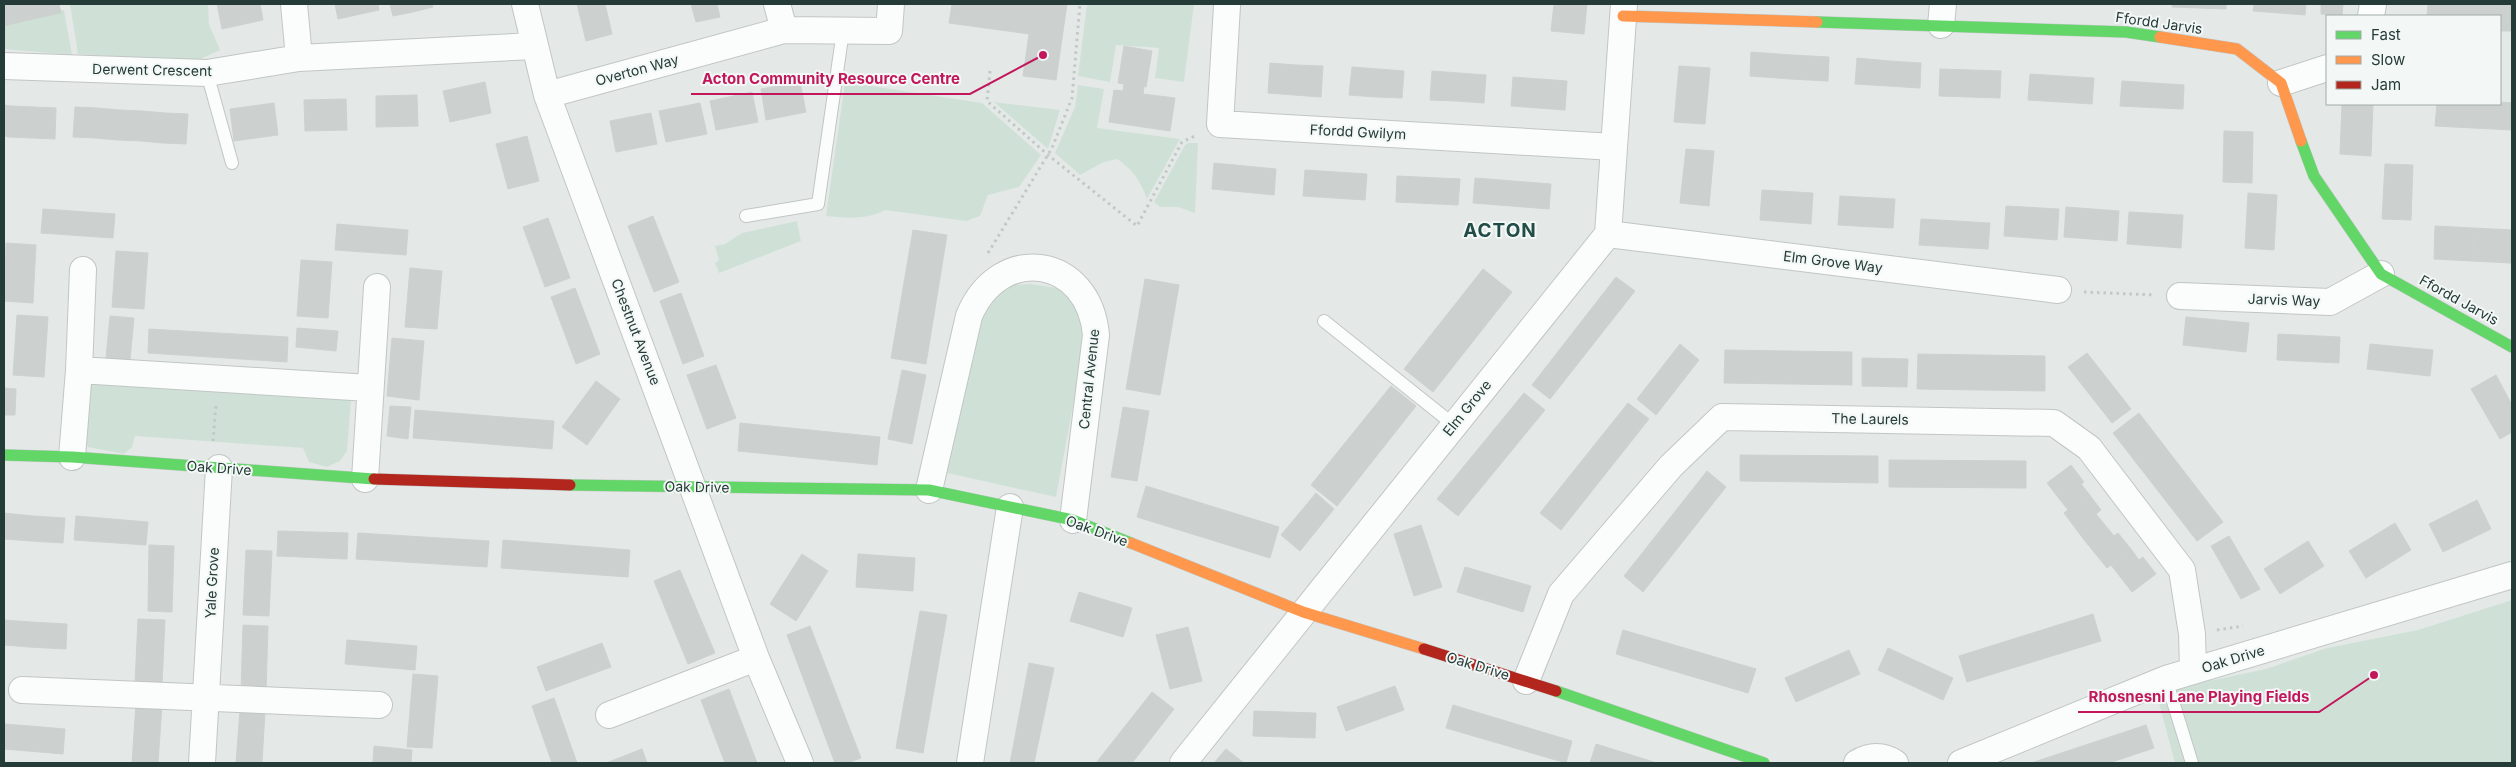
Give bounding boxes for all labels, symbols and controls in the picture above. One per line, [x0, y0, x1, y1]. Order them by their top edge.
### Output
street label: Ffordd Jarvis [2115, 8, 2204, 37]
legend [2326, 15, 2501, 105]
text: Fast [2371, 25, 2401, 44]
street label: Overton Way [593, 50, 681, 89]
text: Slow [2371, 50, 2405, 69]
street label: Derwent Crescent [92, 60, 212, 79]
callout: Acton Community Resource Centre [691, 64, 970, 94]
text: Acton Community Resource Centre [702, 69, 960, 88]
text: Jam [2371, 75, 2401, 94]
street label: Ffordd Gwilym [1309, 120, 1407, 143]
district label: ACTON [1463, 219, 1537, 242]
street label: Elm Grove Way [1782, 247, 1884, 276]
street label: Ffordd Jarvis [2417, 271, 2502, 328]
street label: Chestnut Avenue [608, 276, 665, 388]
street label: Jarvis Way [2247, 290, 2321, 309]
street label: Central Avenue [1075, 328, 1102, 430]
street label: Elm Grove [1439, 376, 1494, 439]
street label: The Laurels [1831, 409, 1909, 428]
street label: Oak Drive [186, 457, 252, 478]
street label: Oak Drive [664, 477, 730, 496]
street label: Oak Drive [1064, 511, 1131, 550]
street label: Yale Grove [201, 547, 222, 619]
street label: Oak Drive [2199, 641, 2266, 676]
street label: Oak Drive [1445, 648, 1512, 683]
callout: Rhosnesni Lane Playing Fields [2078, 682, 2319, 712]
text: Rhosnesni Lane Playing Fields [2089, 687, 2309, 706]

